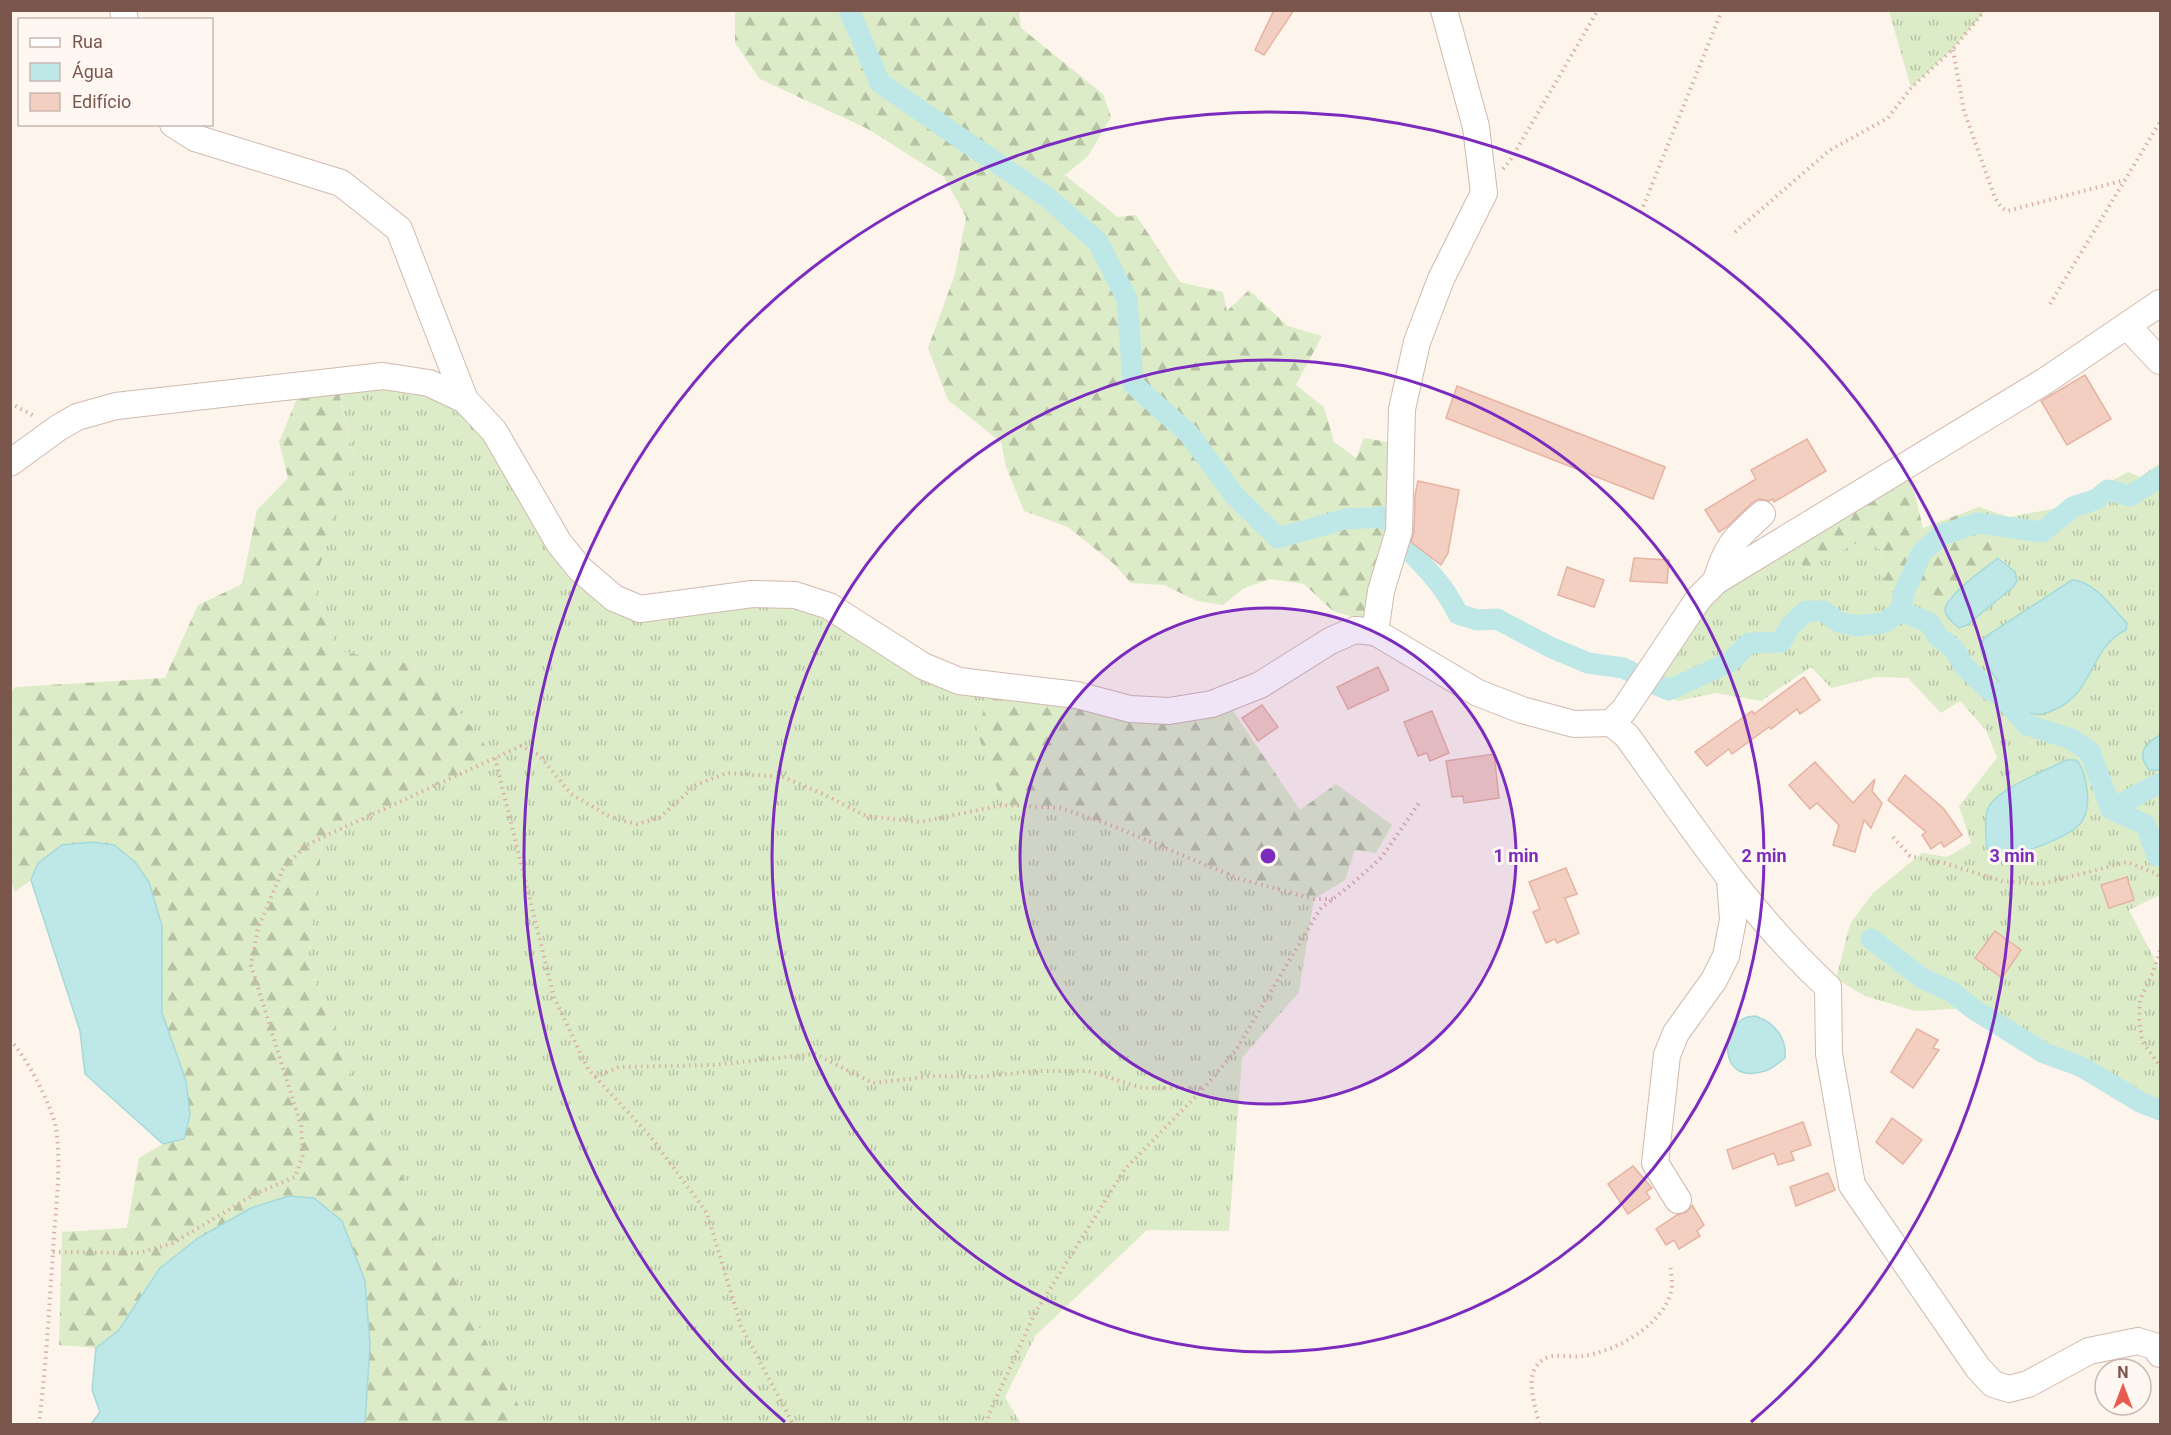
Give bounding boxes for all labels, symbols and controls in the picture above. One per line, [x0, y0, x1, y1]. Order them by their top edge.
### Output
legend [18, 18, 213, 126]
text: Rua [72, 31, 103, 52]
text: Água [72, 61, 114, 82]
text: Edifício [72, 91, 131, 112]
text: 1 min [1493, 845, 1539, 866]
text: 2 min [1741, 845, 1787, 866]
text: 3 min [1989, 845, 2035, 866]
centre of rings [1258, 846, 1278, 866]
north arrow [2093, 1357, 2153, 1417]
text: N [2117, 1363, 2129, 1382]

